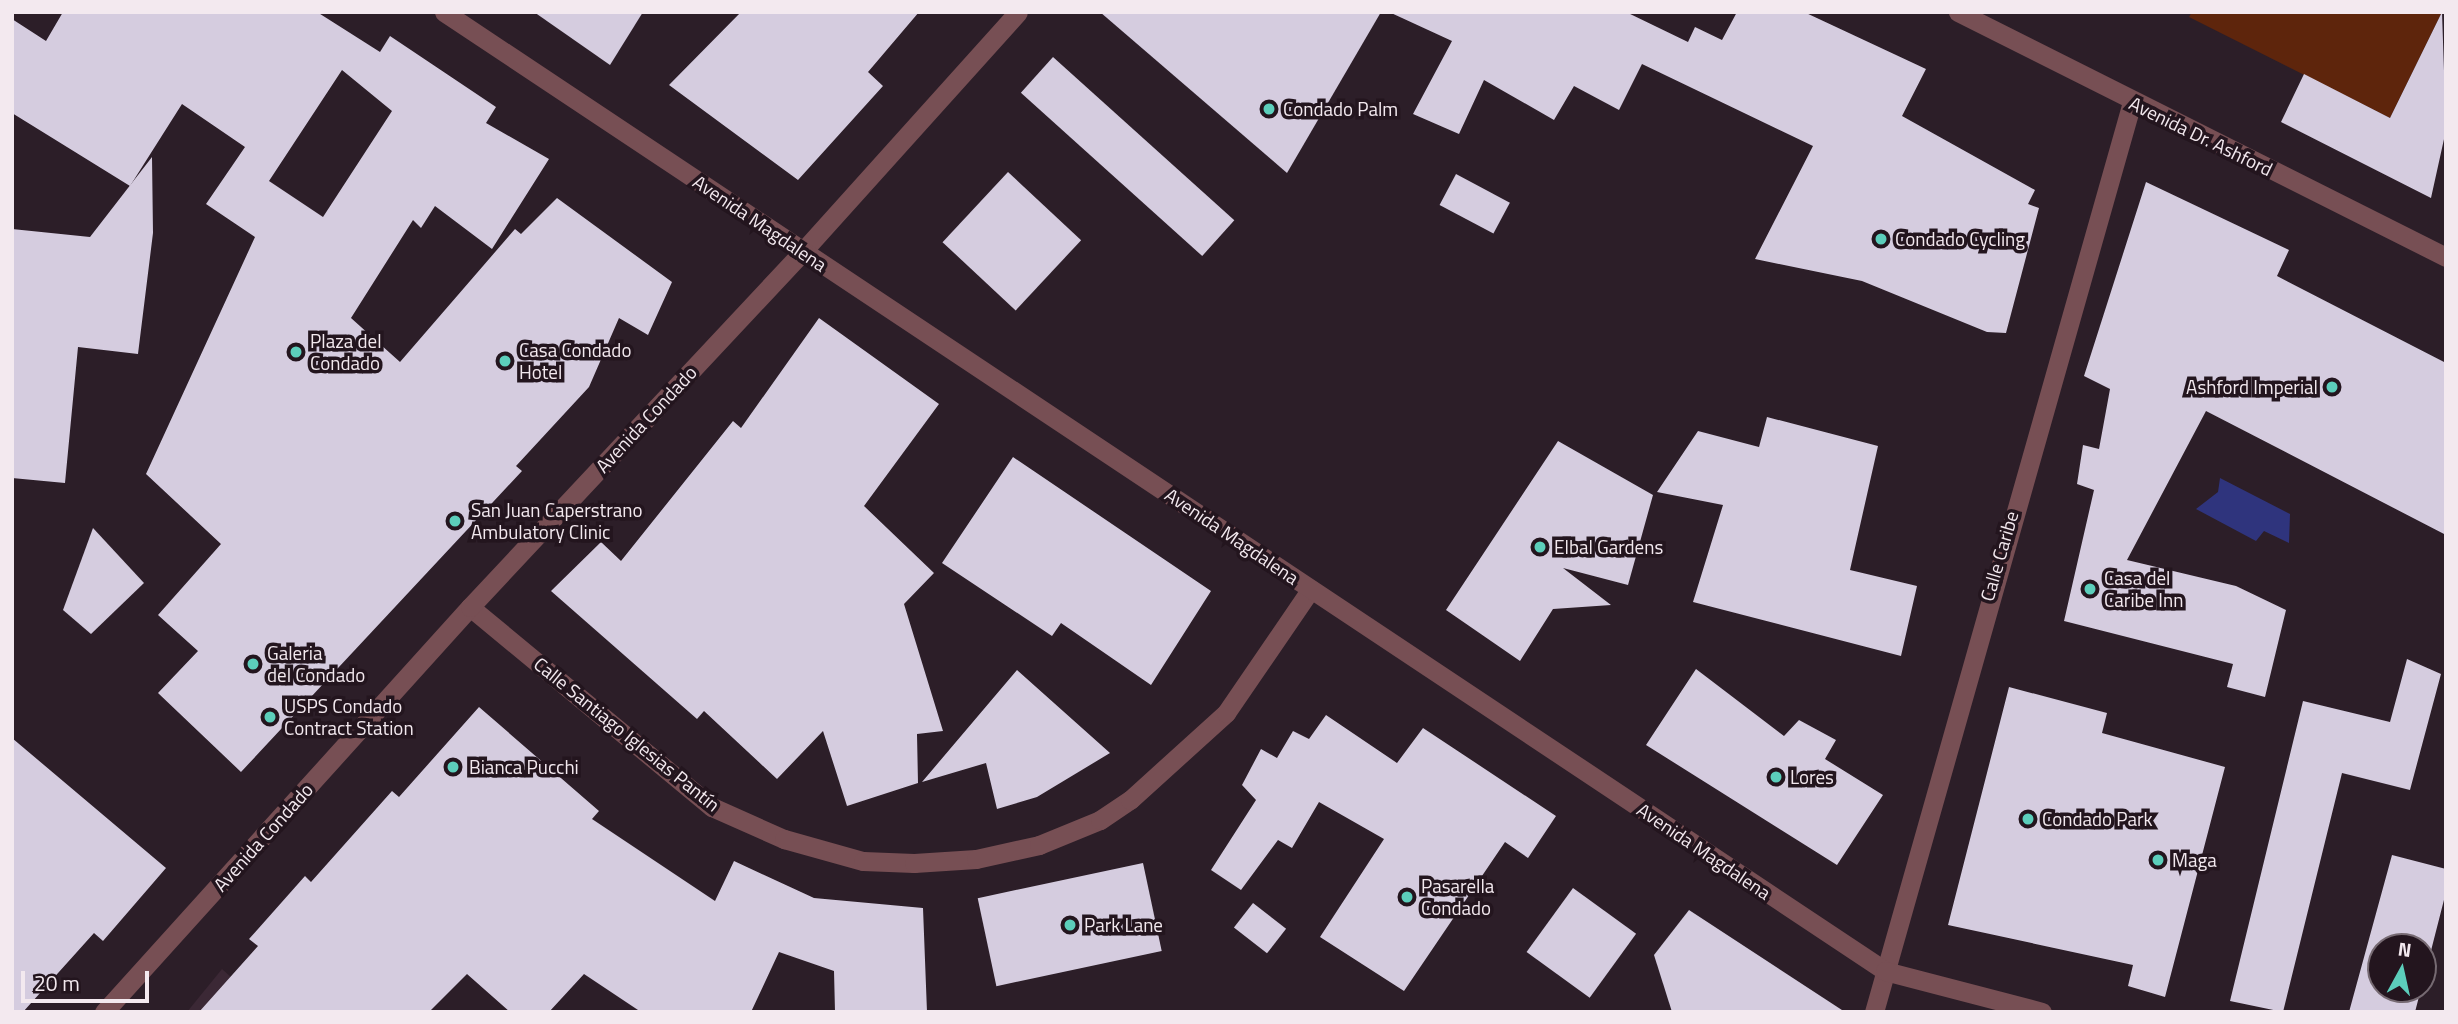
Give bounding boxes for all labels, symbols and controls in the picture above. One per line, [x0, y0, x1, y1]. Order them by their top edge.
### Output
street label: Avenida Dr. Ashford [2126, 91, 2276, 181]
place label: Condado Palm [1283, 98, 1398, 120]
marker: Condado Palm [1261, 101, 1277, 117]
street label: Avenida Magdalena [689, 170, 831, 276]
place label: Condado Cycling [1895, 228, 2025, 250]
marker: Condado Cycling [1873, 231, 1889, 247]
place label: Plaza del Condado [310, 330, 382, 374]
place label: Casa Condado Hotel [519, 339, 631, 383]
marker: Plaza del Condado [288, 344, 304, 360]
marker: Casa Condado Hotel [497, 353, 513, 369]
street label: Avenida Condado [591, 361, 701, 477]
place label: Ashford Imperial [2186, 376, 2318, 398]
marker: Ashford Imperial [2324, 379, 2340, 395]
street label: Avenida Magdalena [1161, 483, 1303, 589]
place label: San Juan Caperstrano Ambulatory Clinic [471, 499, 643, 543]
street label: Calle Caribe [1975, 508, 2023, 604]
marker: San Juan Caperstrano Ambulatory Clinic [445, 511, 465, 531]
place label: Elbal Gardens [1554, 536, 1663, 558]
marker: Elbal Gardens [1532, 539, 1548, 555]
place label: Casa del Caribe Inn [2104, 567, 2183, 611]
marker: Casa del Caribe Inn [2082, 581, 2098, 597]
place label: Galeria del Condado [267, 642, 365, 686]
street label: Calle Santiago Iglesias Pantín [530, 652, 724, 816]
marker: Galeria del Condado [245, 656, 261, 672]
place label: USPS Condado Contract Station [284, 695, 414, 739]
marker: USPS Condado Contract Station [262, 709, 278, 725]
place label: Bianca Pucchi [469, 756, 579, 778]
marker: Bianca Pucchi [443, 757, 463, 777]
place label: Lores [1790, 766, 1834, 788]
marker: Lores [1768, 769, 1784, 785]
street label: Avenida Condado [208, 778, 318, 896]
street label: Avenida Magdalena [1633, 798, 1775, 904]
place label: Condado Park [2042, 808, 2153, 830]
marker: Condado Park [2020, 811, 2036, 827]
place label: Maga [2172, 849, 2217, 871]
marker: Maga [2150, 852, 2166, 868]
place label: Pasarella Condado [1421, 875, 1494, 919]
marker: Pasarella Condado [1399, 889, 1415, 905]
place label: Park Lane [1084, 914, 1163, 936]
marker: Park Lane [1062, 917, 1078, 933]
north arrow [2367, 933, 2437, 1003]
text: N [2396, 933, 2413, 964]
scale bar [24, 958, 152, 1002]
text: 20 m [34, 967, 80, 999]

